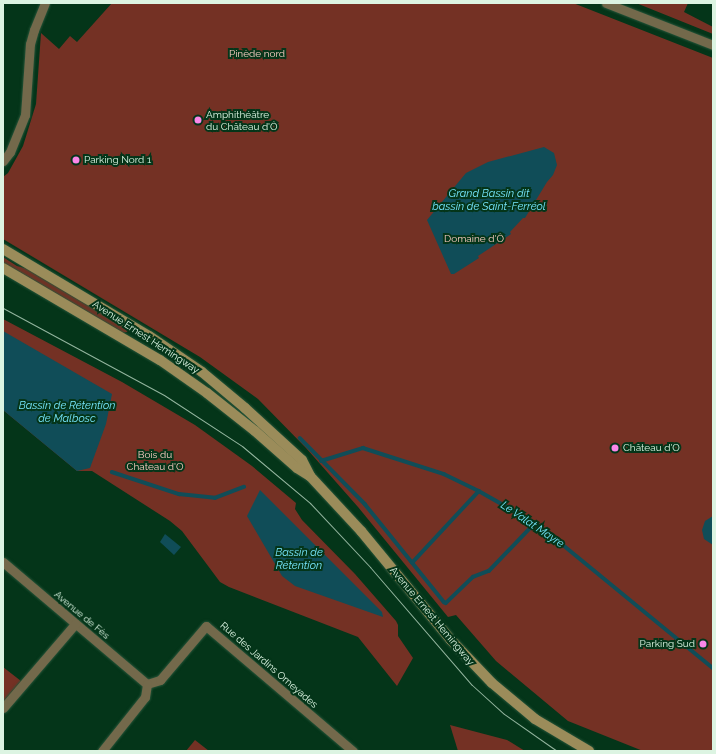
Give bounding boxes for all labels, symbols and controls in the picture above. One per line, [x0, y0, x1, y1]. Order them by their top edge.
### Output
park label: Pinède nord [229, 48, 285, 60]
place label: Amphithéâtre du Château d'Ô [206, 108, 278, 132]
marker: Amphithéâtre du Château d'Ô [193, 115, 203, 125]
place label: Parking Nord 1 [84, 154, 151, 166]
marker: Parking Nord 1 [71, 155, 81, 165]
water label: Grand Bassin dit bassin de Saint-Ferréol [432, 188, 546, 214]
park label: Domaine d'Ô [444, 233, 504, 245]
street label: Avenue Ernest Hemingway [90, 298, 202, 376]
water label: Bassin de Rétention de Malbosc [19, 400, 115, 426]
place label: Château d'O [623, 442, 680, 454]
marker: Château d'O [610, 443, 620, 453]
park label: Bois du Chateau d'O [127, 448, 183, 472]
water label: Le Valat Mayre [498, 499, 566, 551]
water label: Bassin de Rétention [275, 547, 323, 573]
street label: Avenue Ernest Hemingway [387, 564, 477, 668]
street label: Avenue de Fès [52, 588, 112, 642]
street label: Rue des Jardins Omeyades [218, 619, 320, 711]
place label: Parking Sud [640, 638, 695, 650]
marker: Parking Sud [698, 639, 708, 649]

